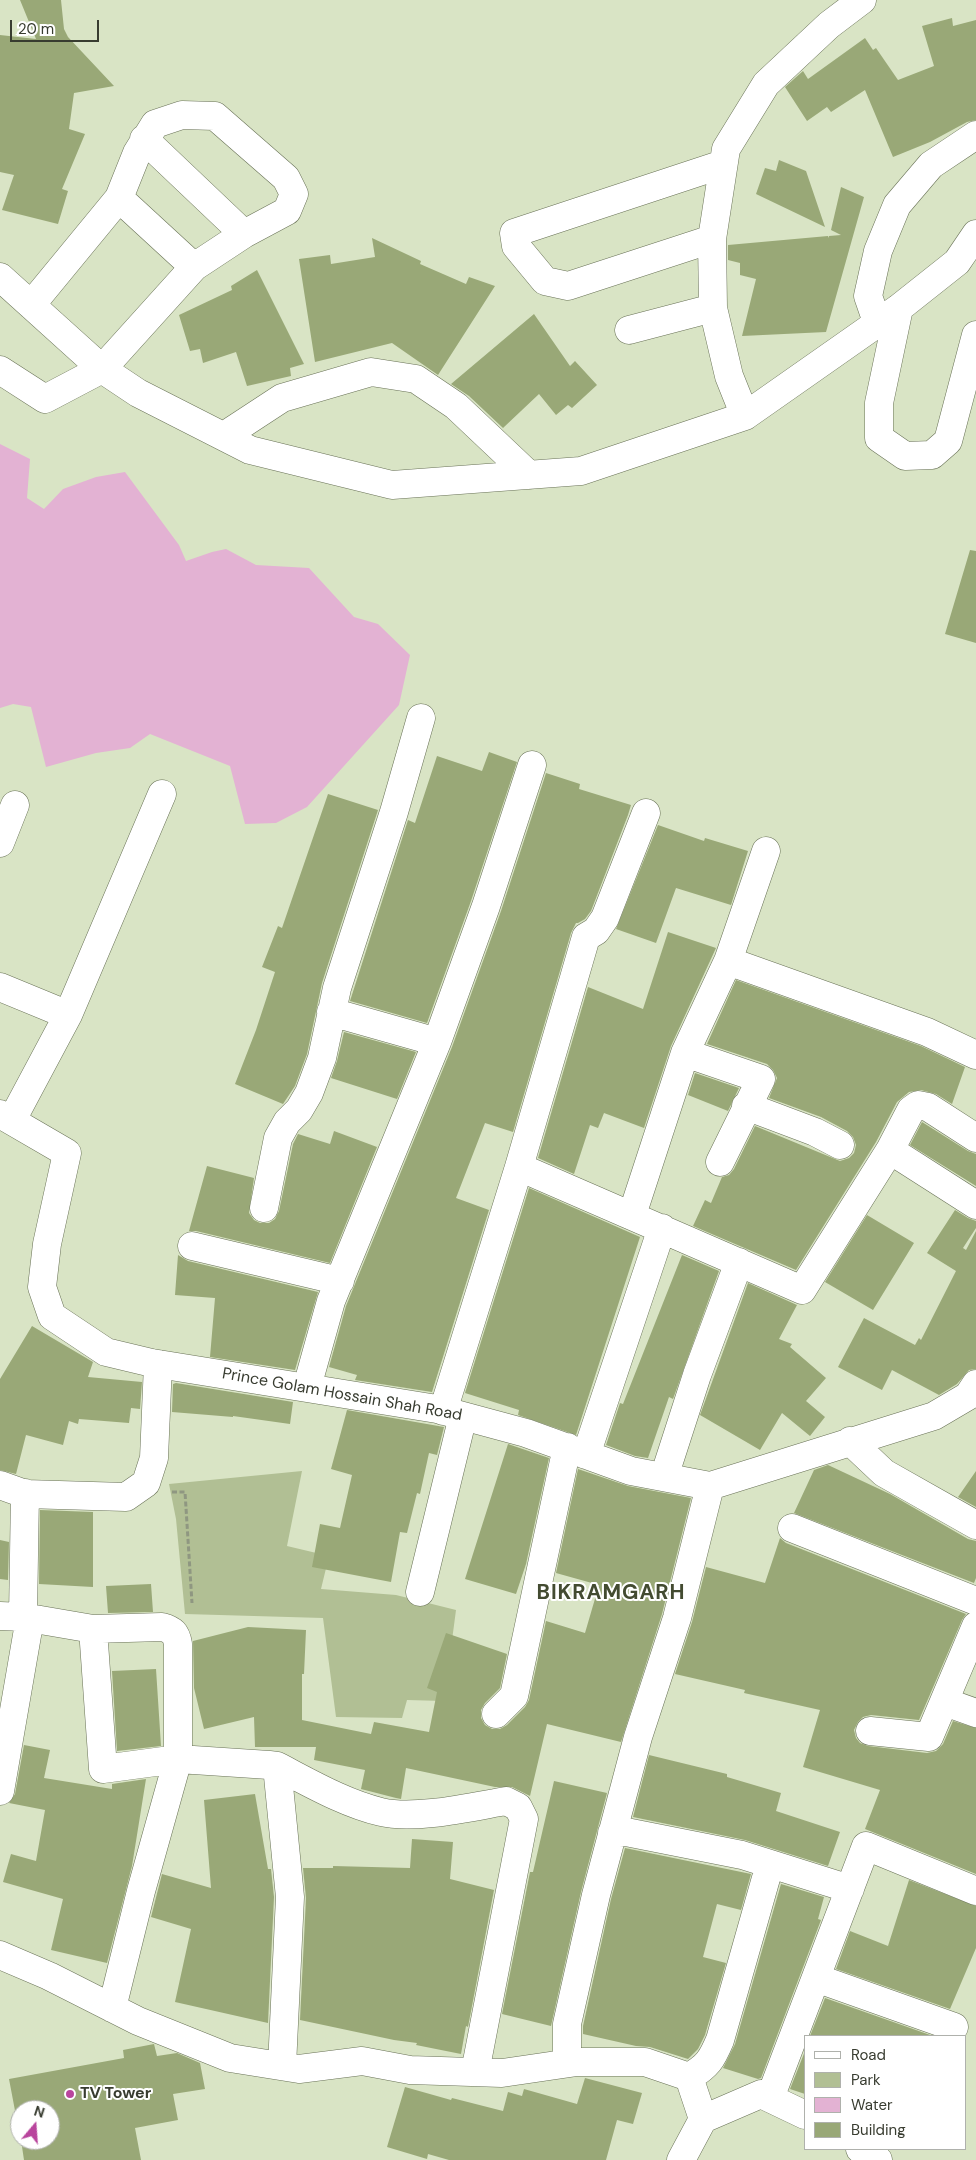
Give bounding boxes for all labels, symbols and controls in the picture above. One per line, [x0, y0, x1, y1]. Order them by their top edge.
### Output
scale bar [12, 10, 101, 42]
text: 20 m [18, 19, 54, 39]
street label: Prince Golam Hossain Shah Road [220, 1364, 464, 1426]
district label: BIKRAMGARH [535, 1580, 687, 1606]
legend [804, 2035, 966, 2150]
text: Road [851, 2045, 886, 2065]
text: Park [851, 2070, 881, 2090]
place label: TV Tower [80, 2084, 151, 2104]
marker: TV Tower [64, 2088, 76, 2100]
text: Water [851, 2095, 892, 2115]
north arrow [10, 2100, 60, 2150]
text: N [32, 2102, 47, 2122]
text: Building [851, 2120, 906, 2140]

